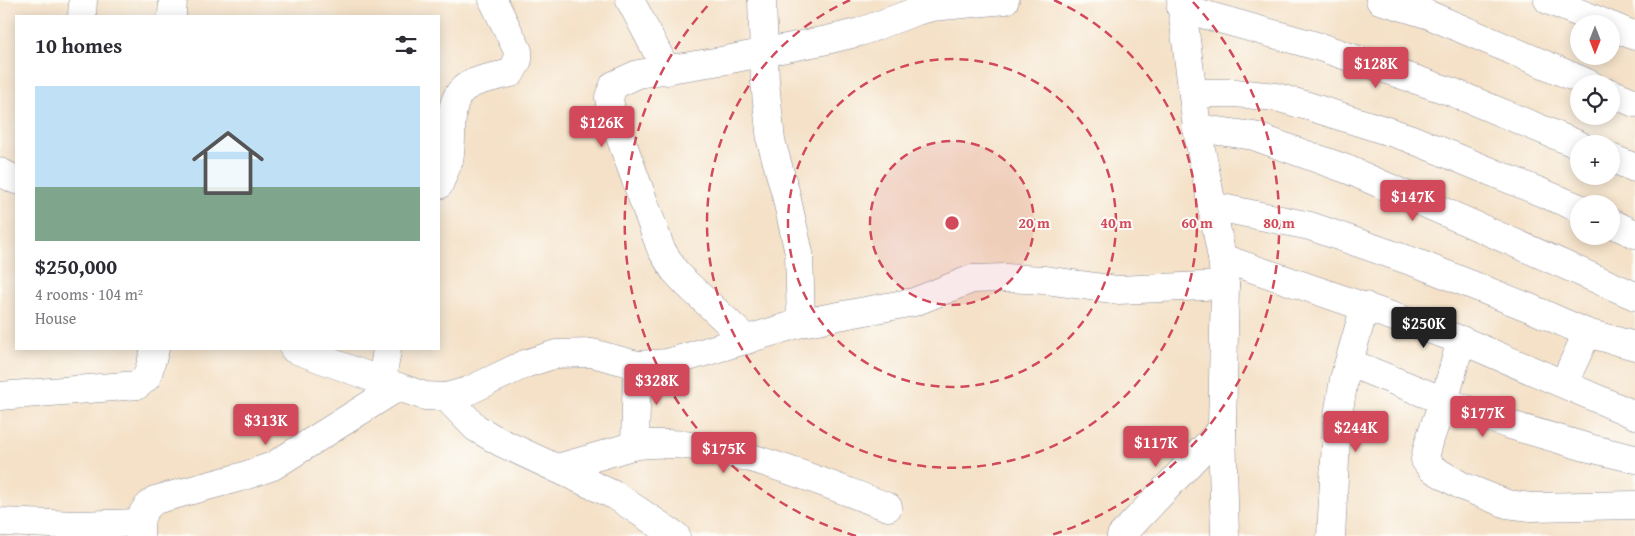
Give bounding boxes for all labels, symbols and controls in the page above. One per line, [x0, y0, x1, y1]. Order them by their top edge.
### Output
north arrow [1570, 15, 1620, 65]
map controls [1570, 15, 1620, 245]
text: 10 homes [35, 30, 122, 61]
icon: filters [392, 31, 420, 59]
pin: $128K [1341, 46, 1411, 89]
text: $128K [1354, 51, 1398, 75]
button: locate [1570, 75, 1620, 125]
pin: $126K [567, 106, 637, 148]
text: $126K [580, 110, 624, 134]
icon: home [183, 118, 273, 208]
button: + [1570, 135, 1620, 185]
pin: $147K [1378, 180, 1448, 222]
text: $147K [1391, 184, 1435, 208]
button: − [1570, 195, 1620, 245]
text: 20 m [1018, 212, 1050, 233]
text: 40 m [1100, 212, 1132, 233]
text: 60 m [1181, 212, 1213, 233]
text: 80 m [1263, 212, 1295, 233]
centre of rings [943, 214, 961, 232]
text: $250,000 [35, 251, 117, 282]
text: 4 rooms · 104 m² [35, 282, 143, 306]
text: House [35, 306, 76, 330]
pin: $250K [1389, 306, 1459, 349]
text: $250K [1402, 311, 1446, 335]
pin: $328K [622, 364, 692, 406]
text: $328K [635, 368, 679, 392]
pin: $177K [1448, 396, 1518, 438]
text: $177K [1461, 400, 1505, 424]
pin: $313K [231, 404, 301, 446]
text: $313K [244, 408, 288, 432]
pin: $244K [1321, 410, 1391, 453]
text: $244K [1334, 415, 1378, 439]
pin: $117K [1121, 426, 1191, 468]
text: $117K [1134, 430, 1178, 454]
pin: $175K [689, 432, 759, 474]
text: $175K [702, 436, 746, 460]

